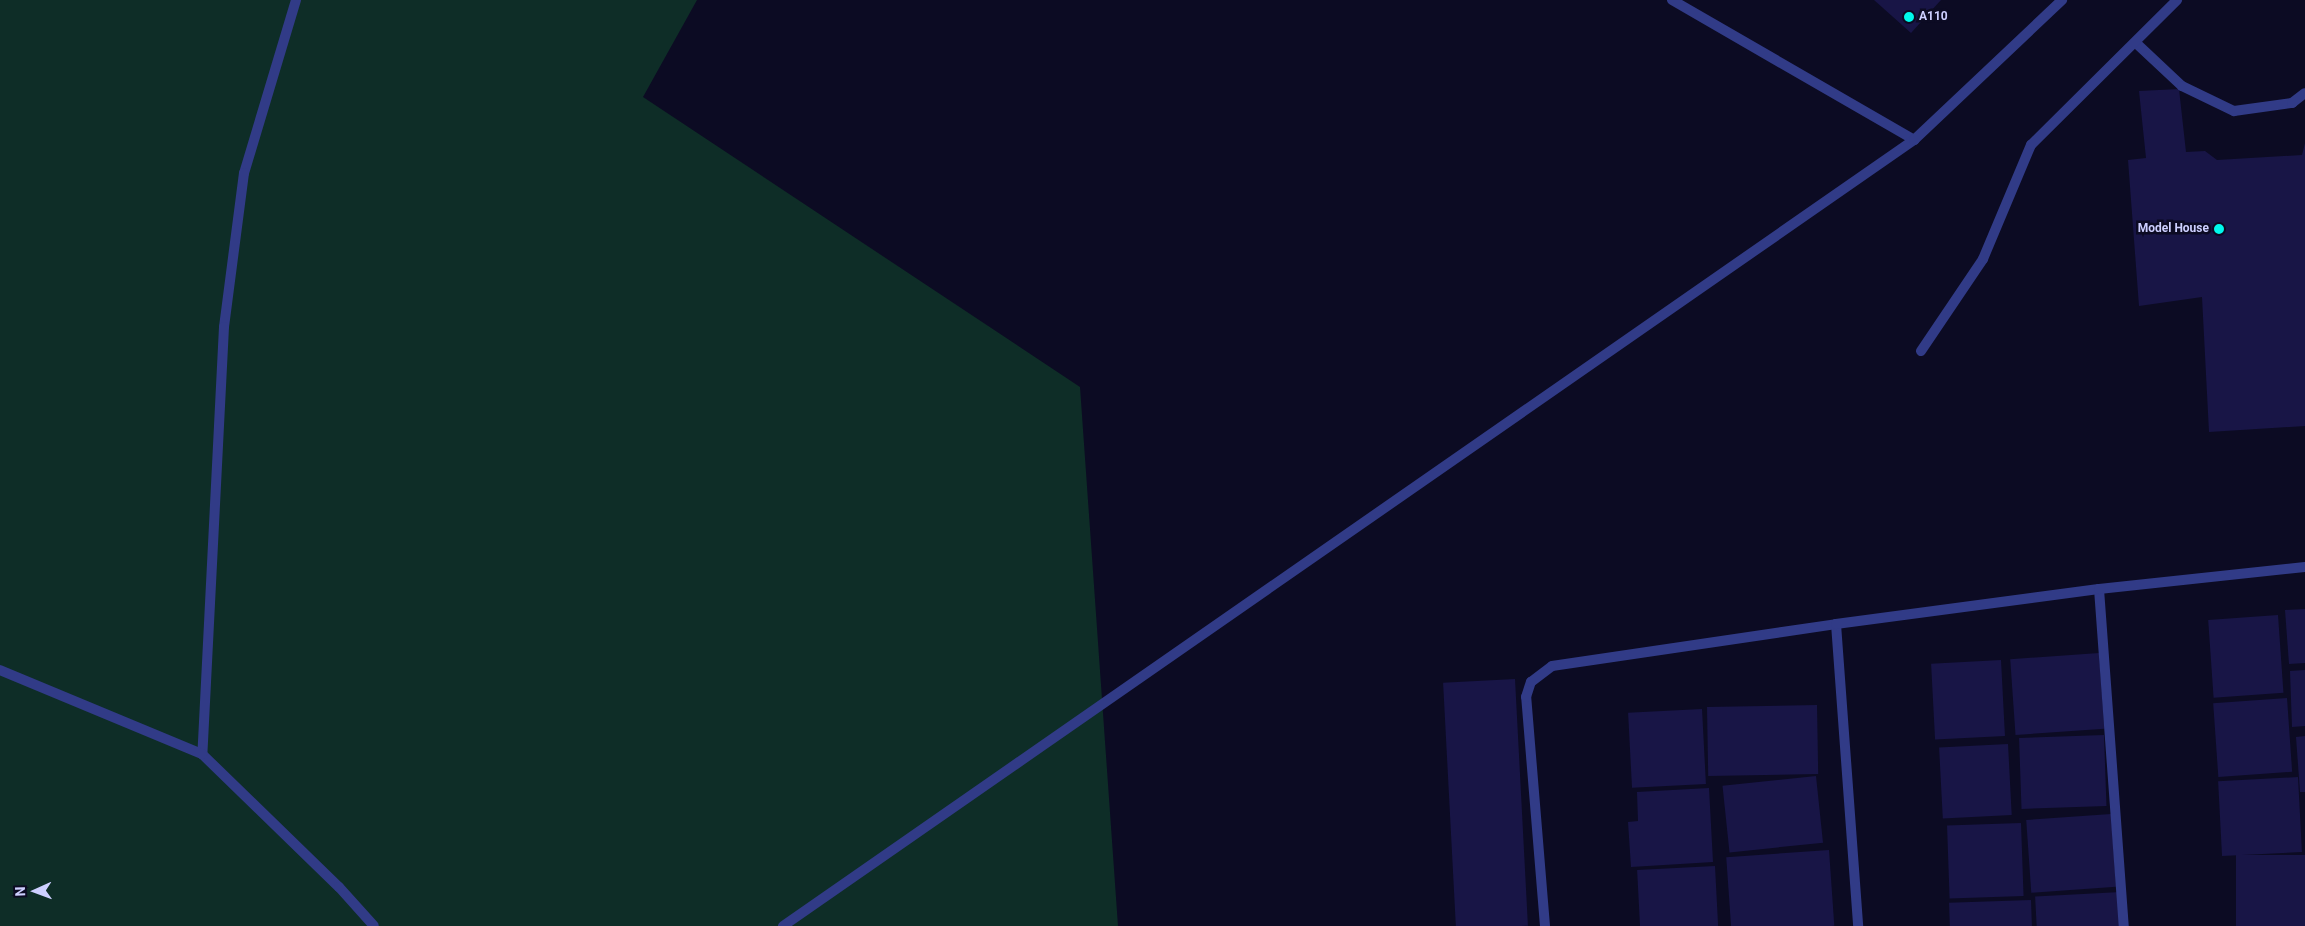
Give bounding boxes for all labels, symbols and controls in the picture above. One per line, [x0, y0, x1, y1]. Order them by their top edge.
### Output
place label: A110 [1919, 10, 1948, 24]
marker: A110 [1903, 11, 1915, 23]
place label: Model House [2138, 222, 2209, 236]
marker: Model House [2213, 223, 2225, 235]
north arrow [10, 866, 60, 916]
text: N [12, 886, 28, 897]

